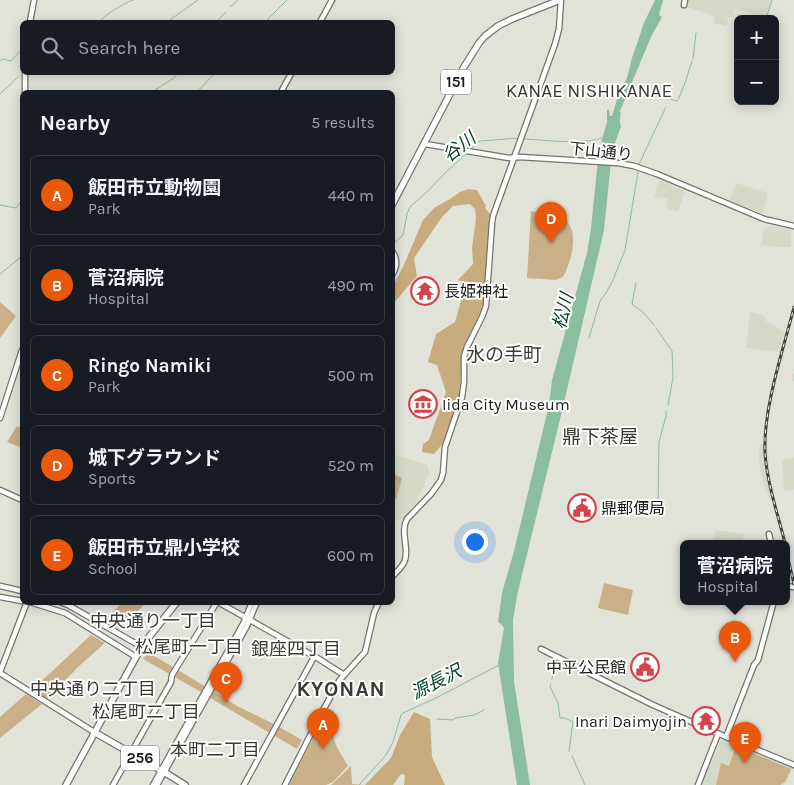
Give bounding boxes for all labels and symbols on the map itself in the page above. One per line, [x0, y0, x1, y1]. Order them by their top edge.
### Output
road number: 151 [441, 70, 471, 94]
district label: KANAE NISHIKANAE [506, 80, 672, 102]
water label: 谷川 [438, 126, 482, 167]
street label: 下山通り [568, 139, 634, 164]
pin: D [535, 202, 567, 243]
temple icon: 長姫神社 [410, 276, 440, 306]
place label: 長姫神社 [444, 282, 508, 301]
water label: 松川 [548, 289, 579, 331]
district label: 水の手町 [466, 344, 542, 366]
museum icon: Iida City Museum [408, 389, 438, 419]
place label: Iida City Museum [442, 395, 570, 414]
district label: 鼎下茶屋 [562, 426, 638, 448]
public building icon: 鼎郵便局 [567, 493, 597, 523]
place label: 鼎郵便局 [601, 499, 665, 518]
your location [462, 529, 488, 555]
district label: 中央通り一丁目 [90, 610, 216, 632]
pin: B [719, 621, 751, 662]
district label: 松尾町一丁目 [135, 636, 243, 658]
district label: 銀座四丁目 [251, 638, 341, 660]
public building icon: 中平公民館 [630, 652, 660, 682]
place label: 中平公民館 [546, 658, 626, 677]
water label: 源長沢 [407, 659, 467, 704]
pin: C [210, 662, 242, 703]
district label: KYONAN [296, 677, 386, 701]
district label: 中央通り二丁目 [30, 678, 156, 700]
district label: 松尾町二丁目 [92, 701, 200, 723]
temple icon: Inari Daimyojin [691, 706, 721, 736]
pin: A [307, 708, 339, 749]
place label: Inari Daimyojin [575, 712, 687, 731]
pin: E [729, 722, 761, 763]
district label: 本町二丁目 [170, 739, 260, 761]
road number: 256 [121, 746, 159, 770]

